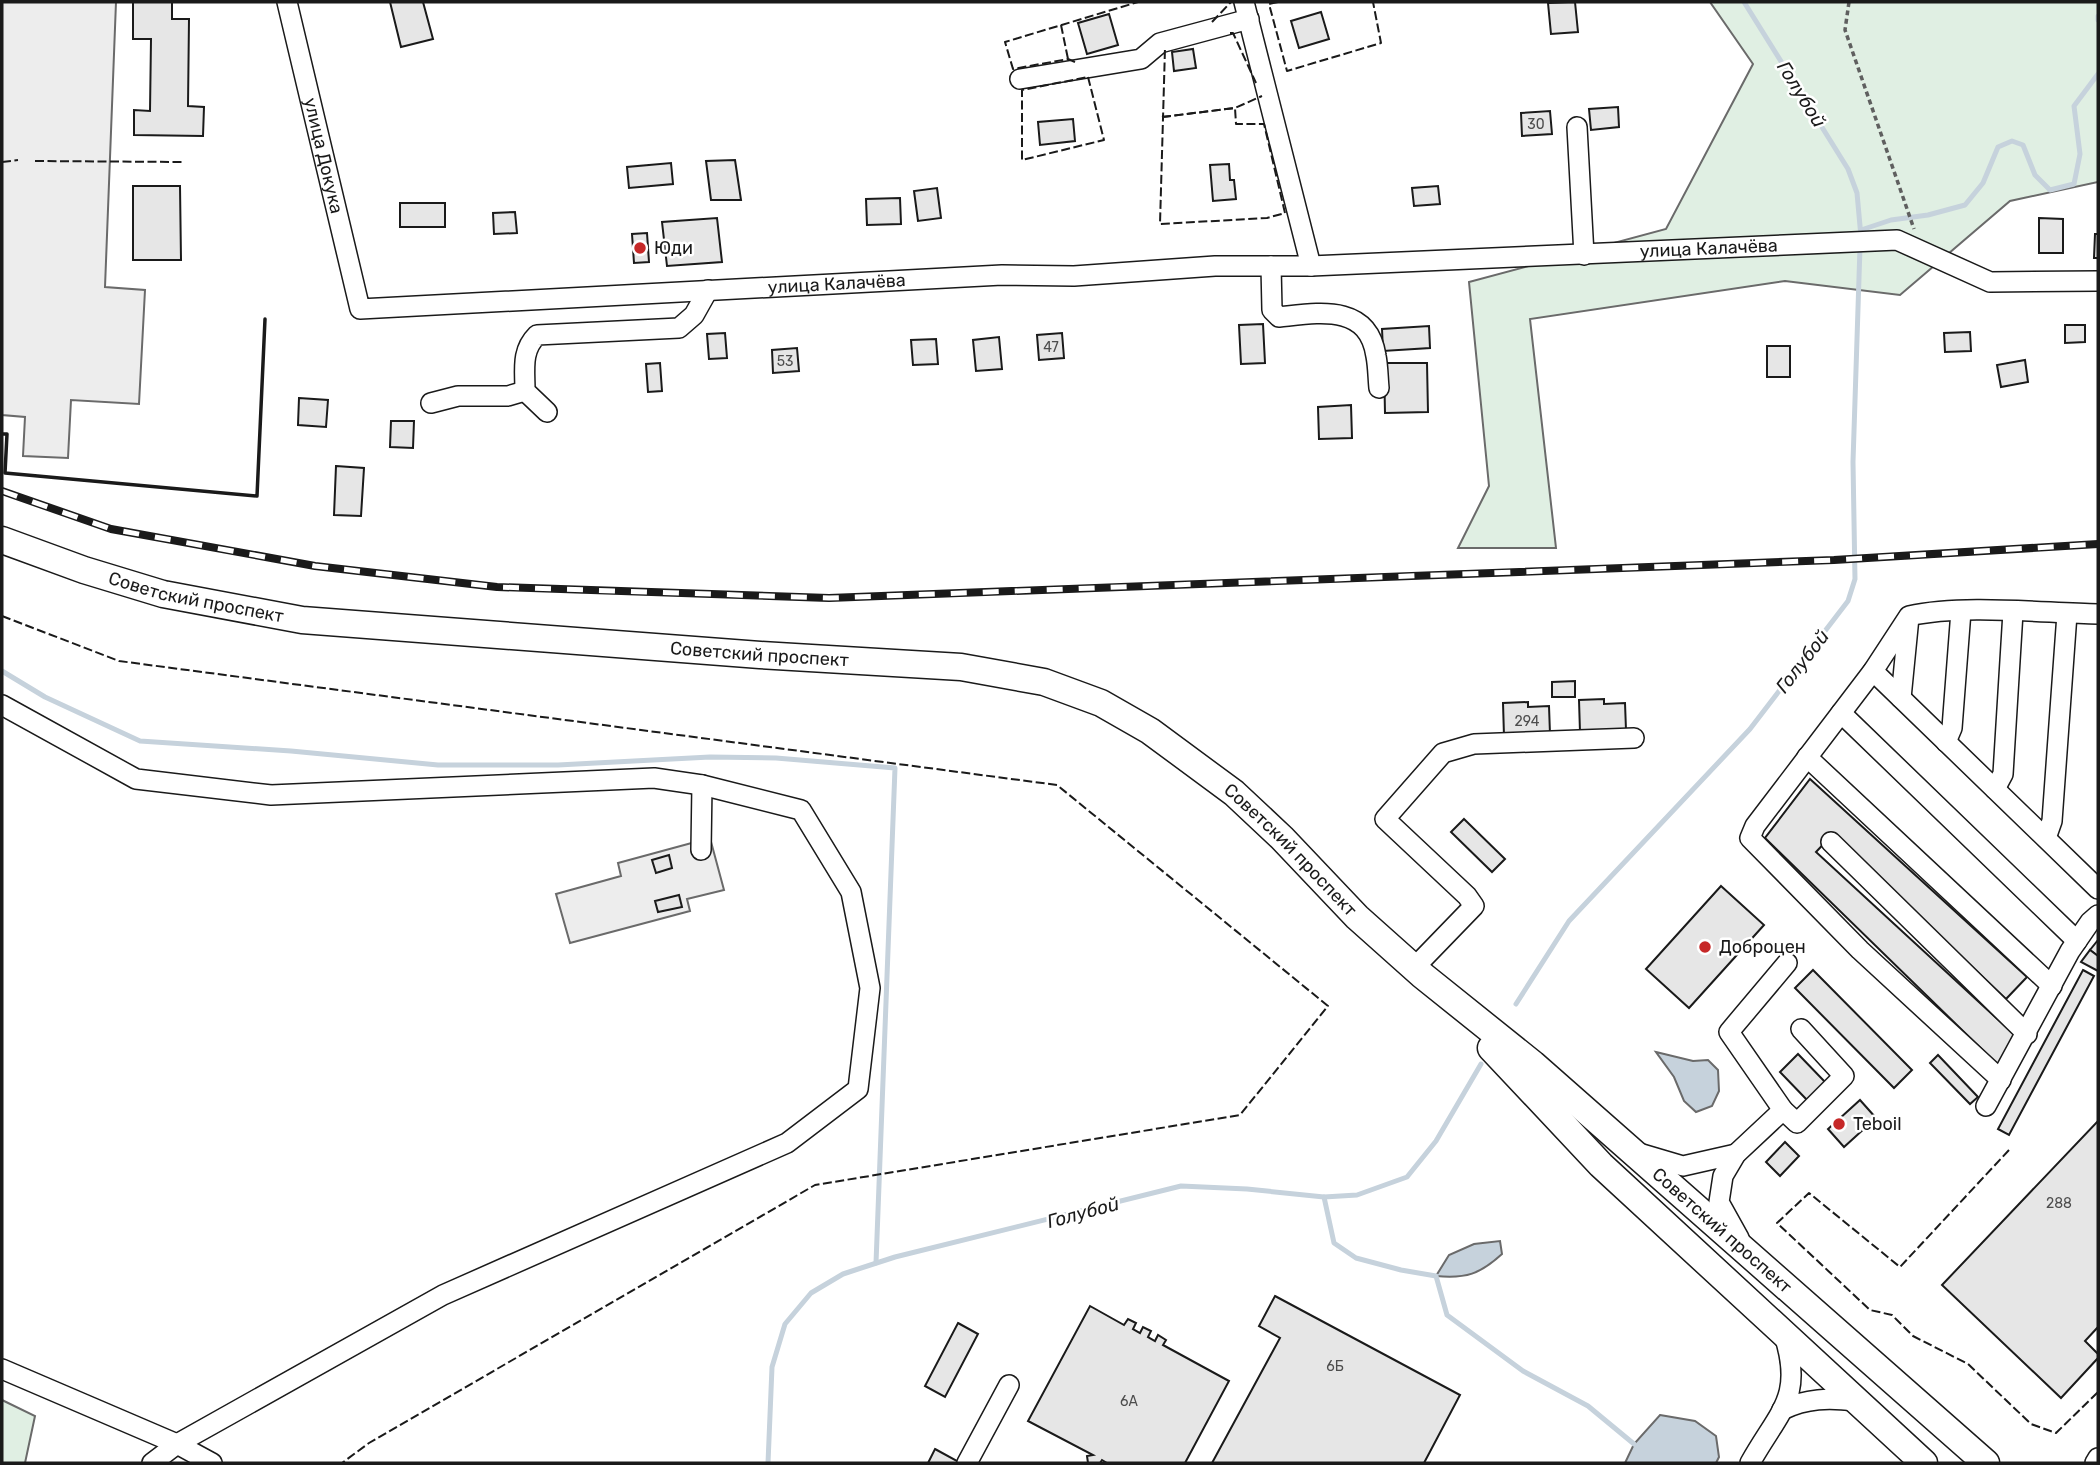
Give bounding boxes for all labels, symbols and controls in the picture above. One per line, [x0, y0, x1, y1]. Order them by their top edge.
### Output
water label: Голубой [1772, 57, 1831, 132]
street label: улица Докука [299, 96, 348, 216]
house number: 30 [1527, 116, 1545, 133]
street label: улица Калачёва [1639, 234, 1778, 262]
place label: Юди [654, 237, 693, 259]
marker: Юди [632, 240, 648, 256]
street label: улица Калачёва [767, 269, 906, 298]
house number: 47 [1043, 339, 1059, 356]
house number: 53 [777, 353, 793, 370]
street label: Советский проспект [106, 567, 286, 627]
water label: Голубой [1771, 625, 1834, 697]
street label: Советский проспект [669, 637, 849, 671]
house number: 294 [1514, 713, 1540, 730]
street label: Советский проспект [1220, 779, 1361, 921]
place label: Доброцен [1719, 936, 1806, 958]
marker: Доброцен [1697, 939, 1713, 955]
place label: Teboil [1853, 1113, 1902, 1135]
marker: Teboil [1831, 1116, 1847, 1132]
street label: Советский проспект [1648, 1163, 1797, 1298]
water label: Голубой [1045, 1192, 1122, 1233]
house number: 288 [2046, 1195, 2072, 1212]
house number: 6Б [1326, 1358, 1344, 1375]
house number: 6А [1120, 1393, 1139, 1410]

